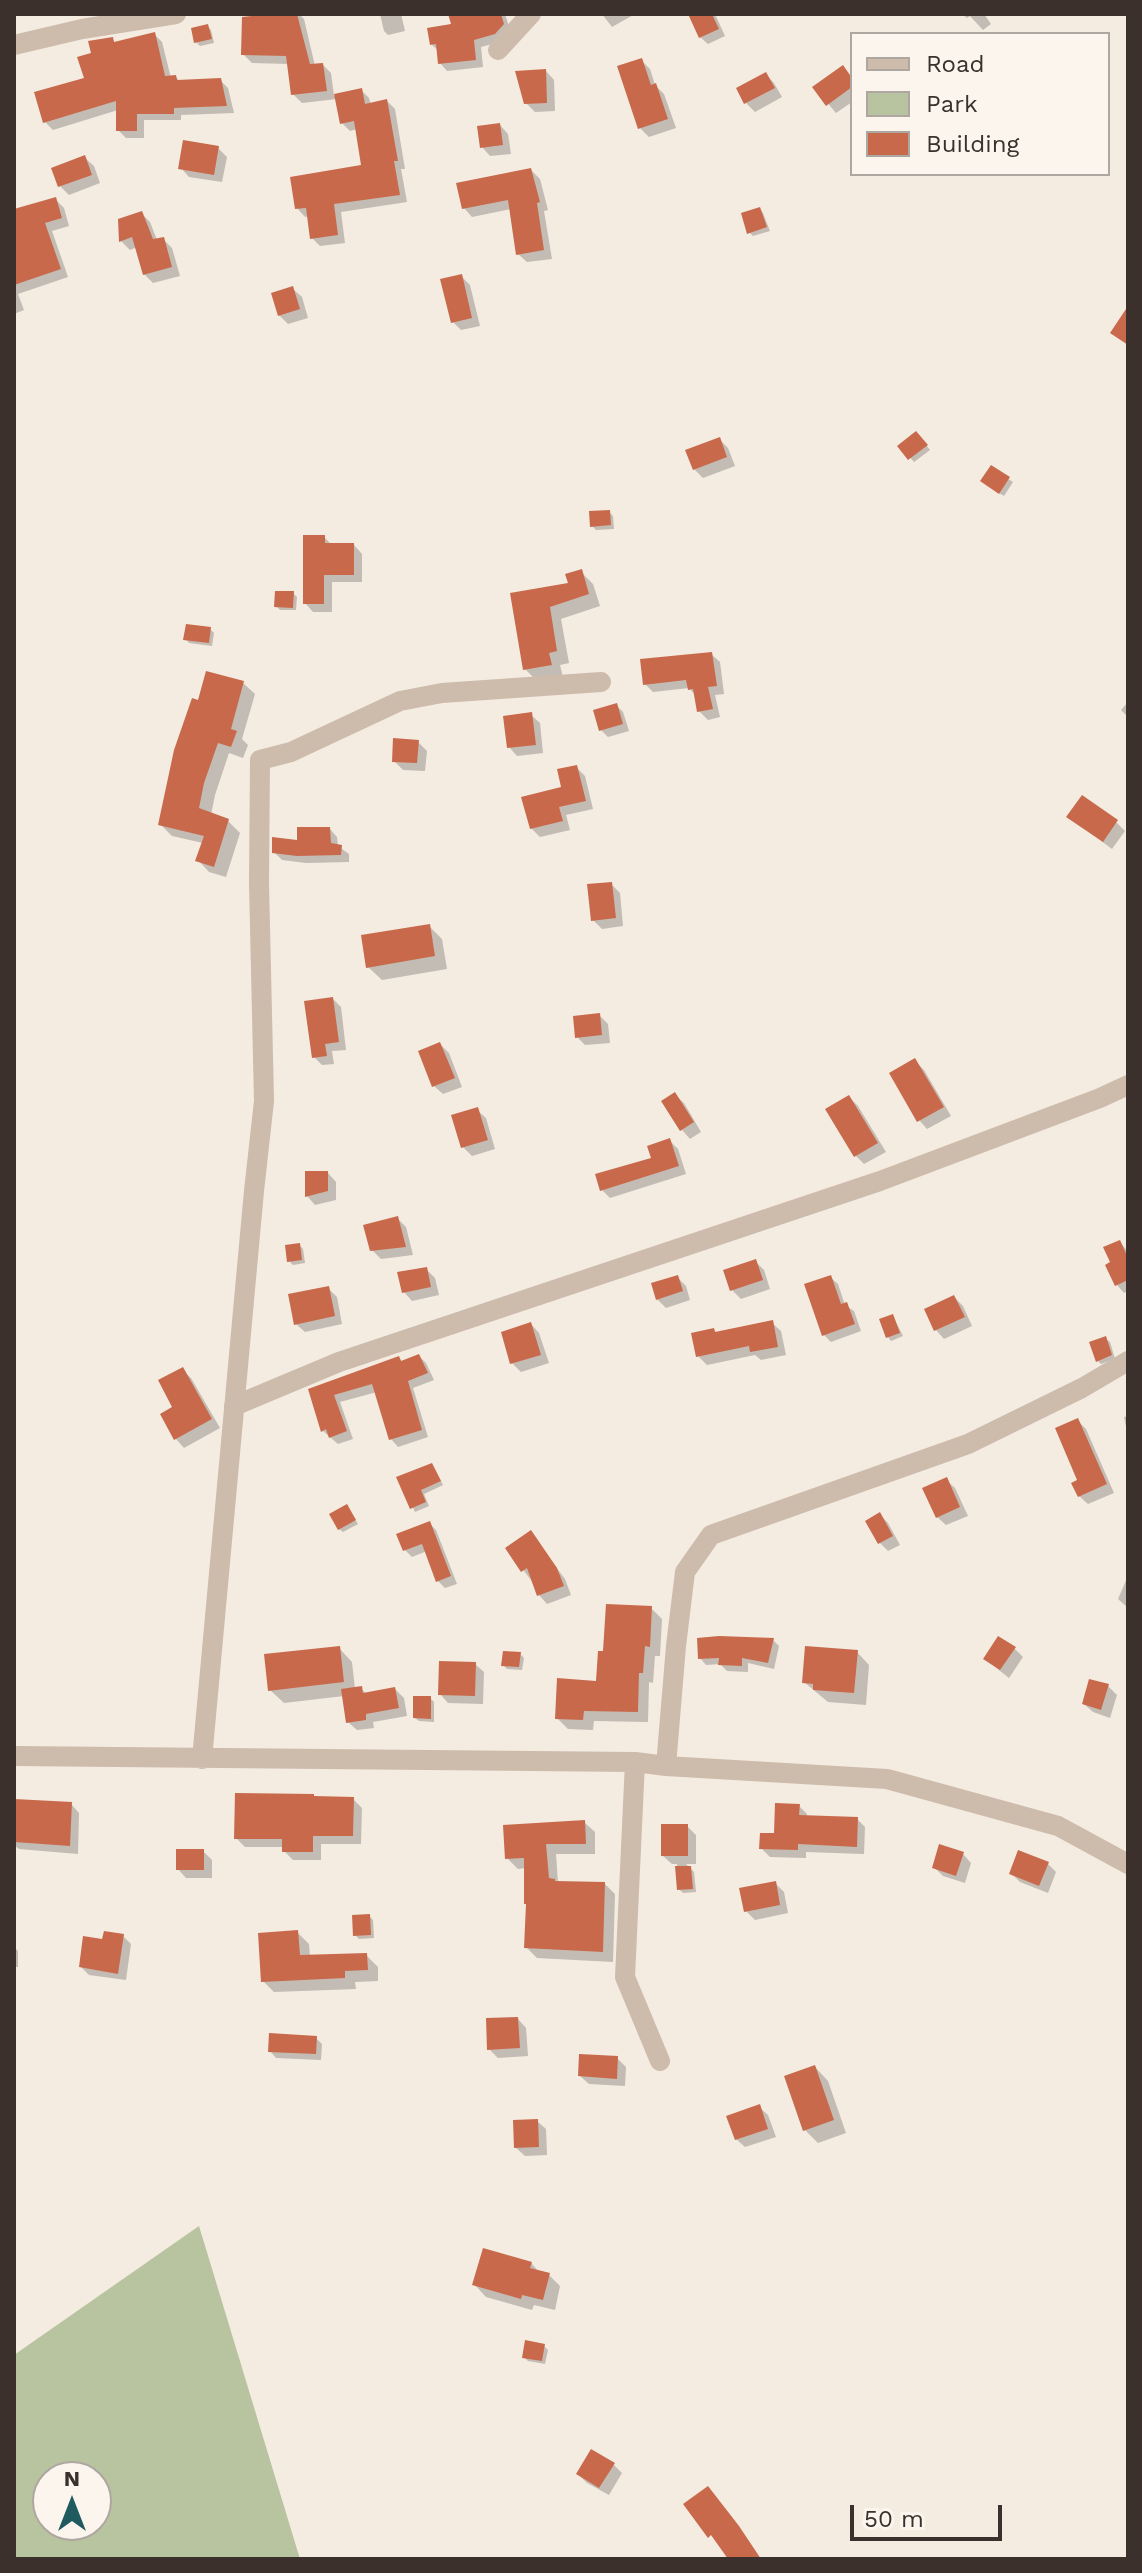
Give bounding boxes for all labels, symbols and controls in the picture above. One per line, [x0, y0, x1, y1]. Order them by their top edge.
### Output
legend [850, 32, 1110, 176]
text: Road [926, 50, 985, 78]
text: Park [926, 90, 978, 118]
text: Building [926, 130, 1019, 158]
north arrow [32, 2461, 112, 2541]
text: N [64, 2466, 80, 2491]
scale bar [854, 2489, 1006, 2539]
text: 50 m [864, 2505, 924, 2533]

